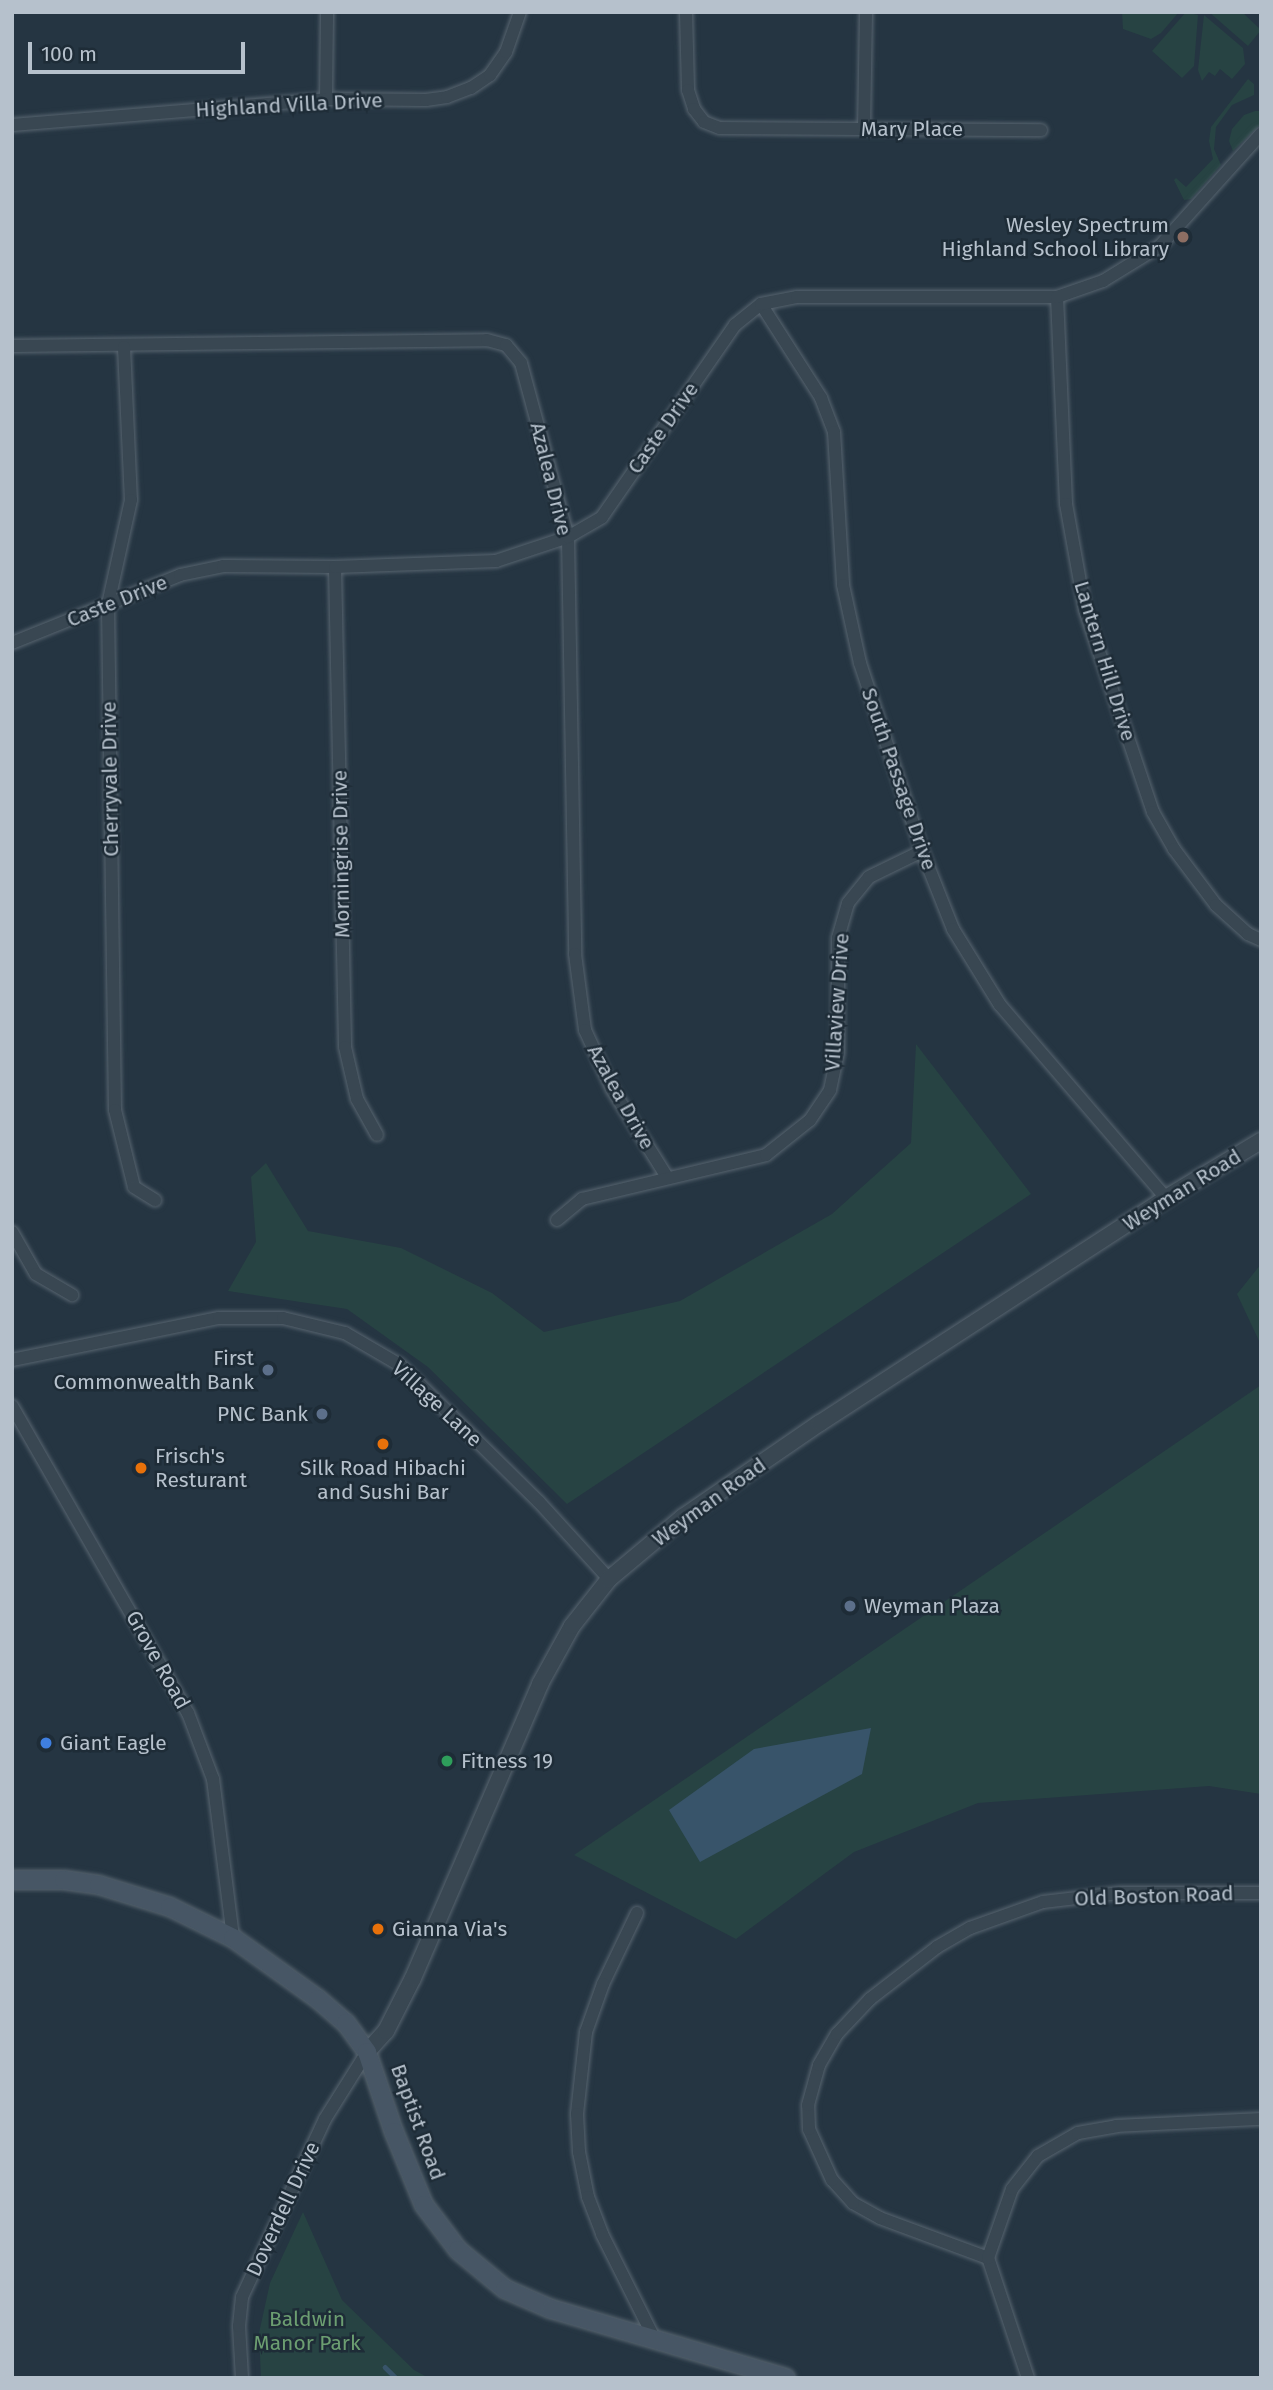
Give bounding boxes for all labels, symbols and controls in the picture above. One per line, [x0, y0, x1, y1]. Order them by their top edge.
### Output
scale bar [32, 28, 248, 72]
text: 100 m [41, 41, 97, 67]
street label: Highland Villa Drive [195, 88, 383, 122]
street label: Mary Place [861, 116, 963, 142]
place label: Wesley Spectrum Highland School Library [942, 212, 1169, 262]
marker: Wesley Spectrum Highland School Library [1175, 229, 1191, 245]
street label: Caste Drive [622, 377, 704, 479]
street label: Azalea Drive [525, 420, 577, 538]
street label: Caste Drive [63, 569, 171, 633]
street label: Lantern Hill Drive [1069, 578, 1141, 744]
street label: South Passage Drive [856, 685, 942, 873]
street label: Cherryvale Drive [96, 701, 124, 857]
street label: Morningrise Drive [327, 770, 355, 938]
street label: Villaview Drive [820, 932, 854, 1072]
street label: Azalea Drive [582, 1040, 660, 1154]
street label: Weyman Road [1118, 1144, 1246, 1236]
place label: First Commonwealth Bank [53, 1345, 254, 1395]
street label: Village Lane [387, 1356, 487, 1452]
marker: First Commonwealth Bank [260, 1362, 276, 1378]
place label: PNC Bank [217, 1401, 308, 1427]
marker: PNC Bank [314, 1406, 330, 1422]
marker: Silk Road Hibachi and Sushi Bar [375, 1436, 391, 1452]
place label: Frisch's Resturant [155, 1443, 247, 1493]
street label: Weyman Road [647, 1452, 771, 1552]
place label: Silk Road Hibachi and Sushi Bar [300, 1455, 466, 1505]
marker: Frisch's Resturant [133, 1460, 149, 1476]
place label: Weyman Plaza [864, 1593, 1000, 1619]
marker: Weyman Plaza [842, 1598, 858, 1614]
street label: Grove Road [121, 1606, 195, 1714]
place label: Giant Eagle [60, 1730, 167, 1756]
marker: Giant Eagle [38, 1735, 54, 1751]
place label: Fitness 19 [461, 1748, 553, 1774]
marker: Fitness 19 [439, 1753, 455, 1769]
street label: Old Boston Road [1074, 1881, 1234, 1911]
place label: Gianna Via's [392, 1916, 507, 1942]
marker: Gianna Via's [370, 1921, 386, 1937]
street label: Baptist Road [385, 2061, 451, 2183]
street label: Doverdell Drive [241, 2138, 325, 2280]
park label: Baldwin Manor Park [253, 2306, 361, 2356]

